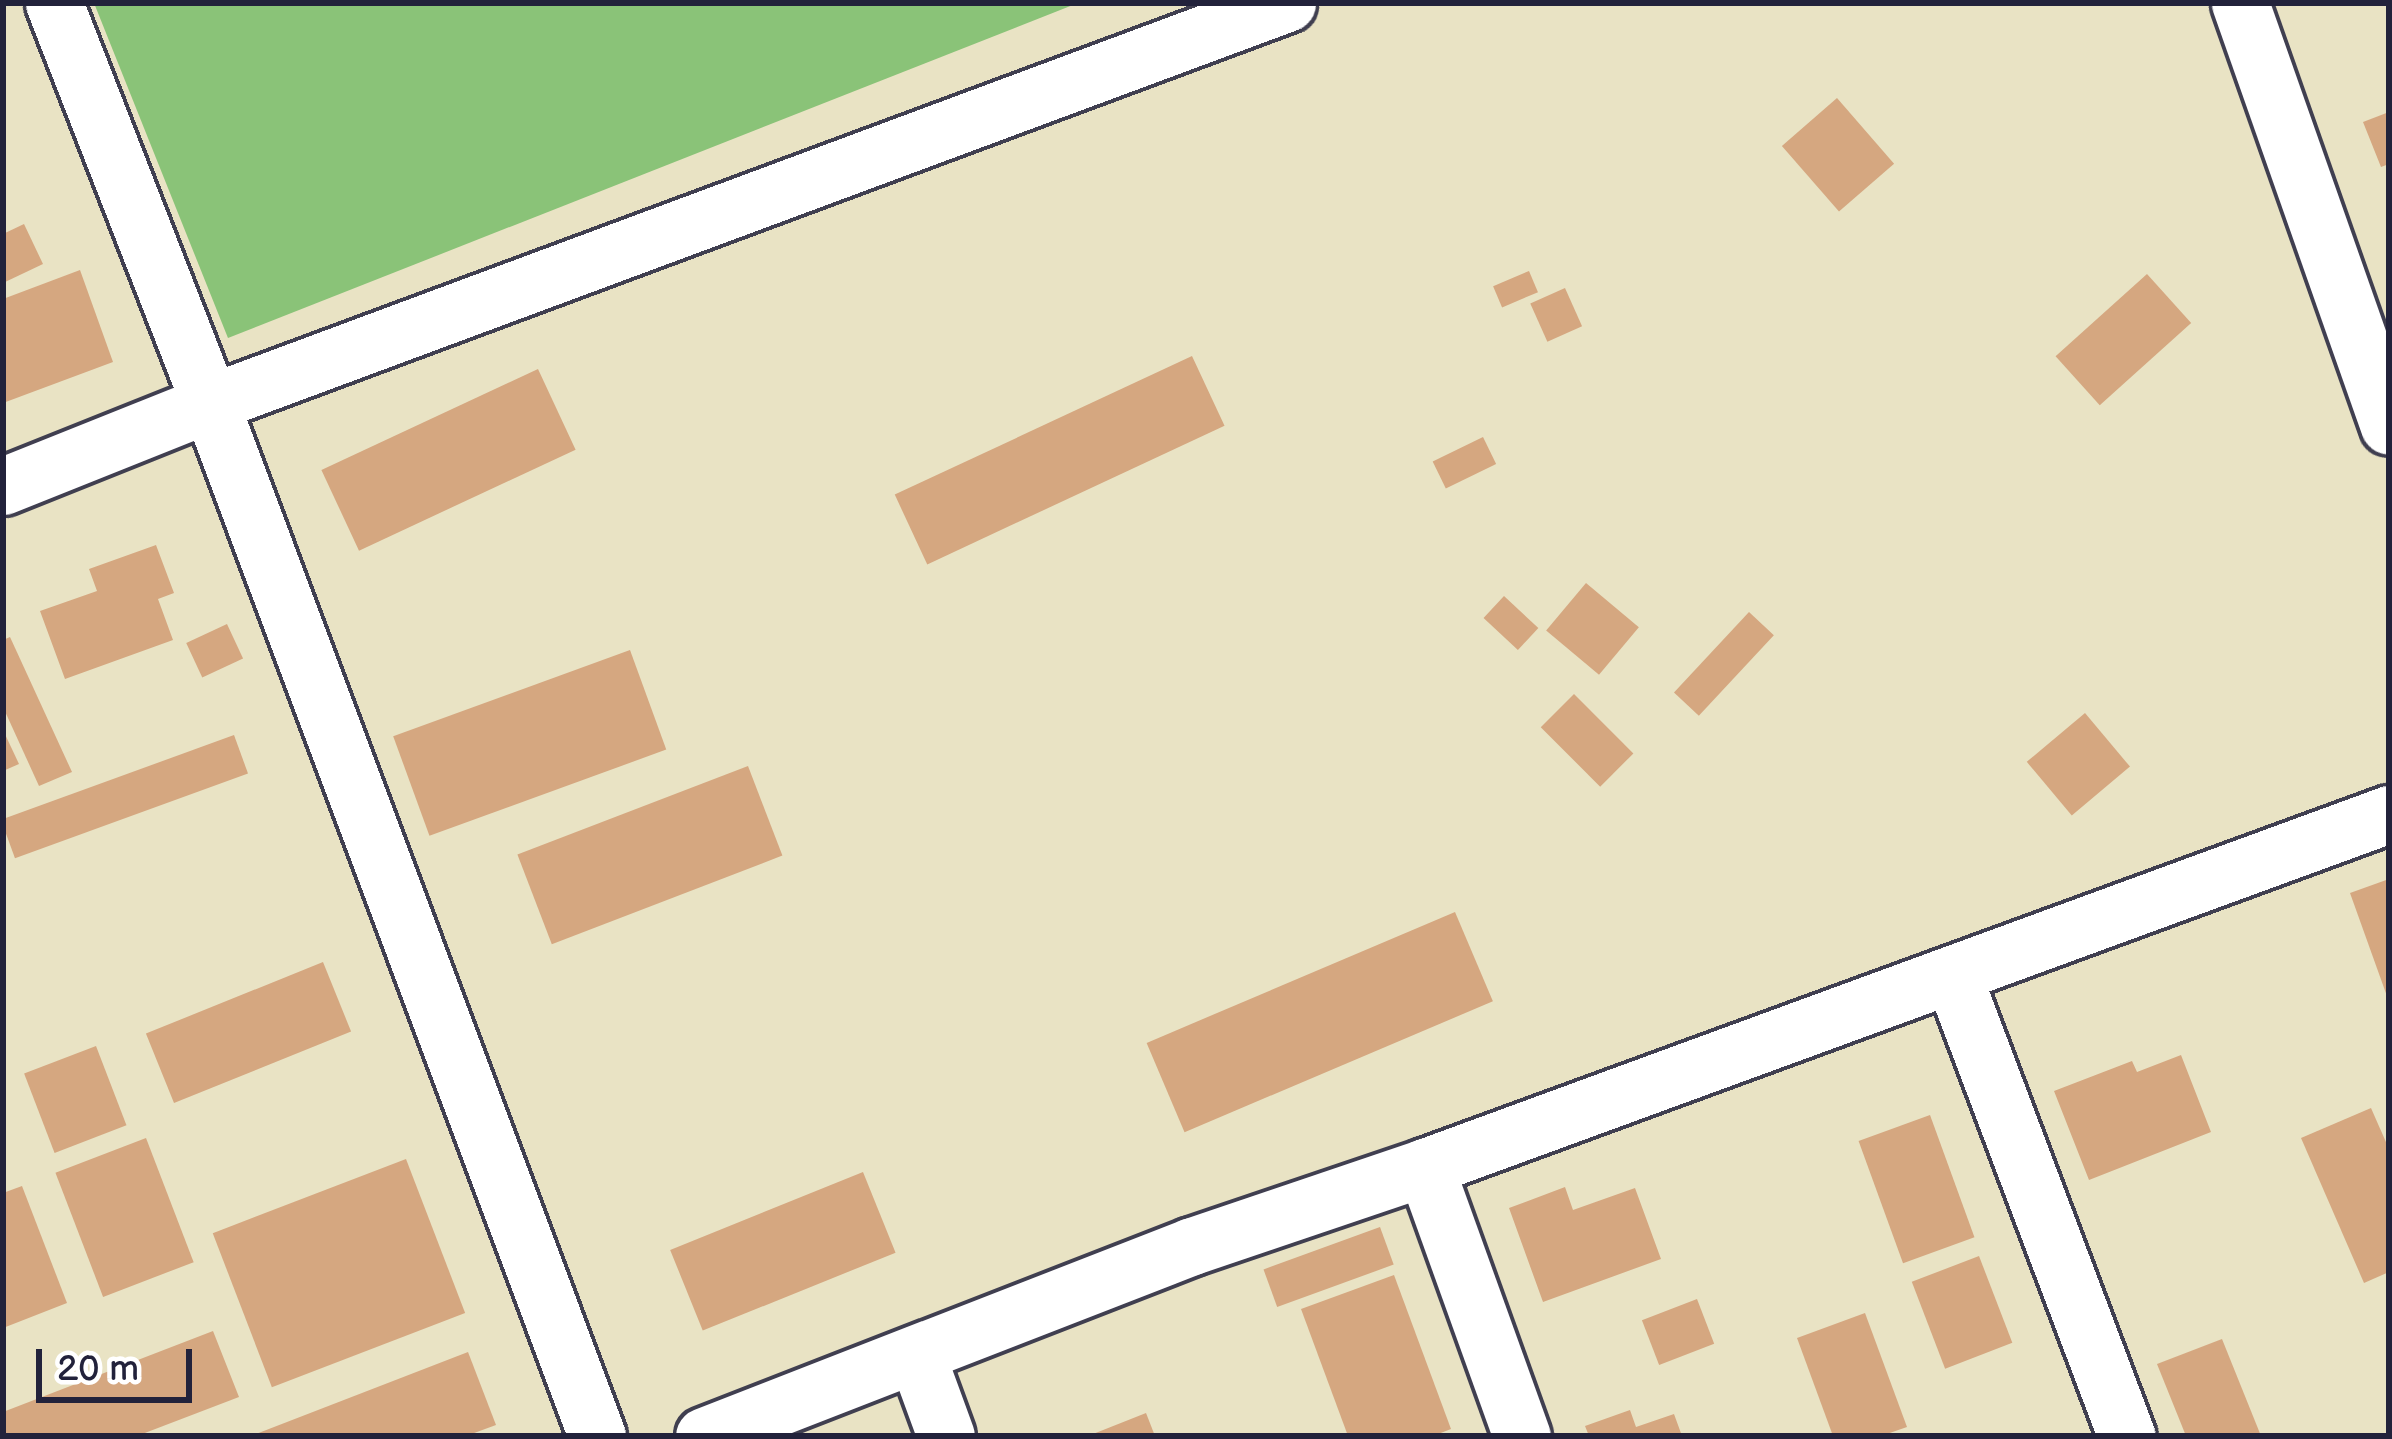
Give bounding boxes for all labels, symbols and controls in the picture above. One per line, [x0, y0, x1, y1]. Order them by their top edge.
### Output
scale bar [42, 1325, 198, 1399]
text: 20 m [57, 1348, 139, 1391]

